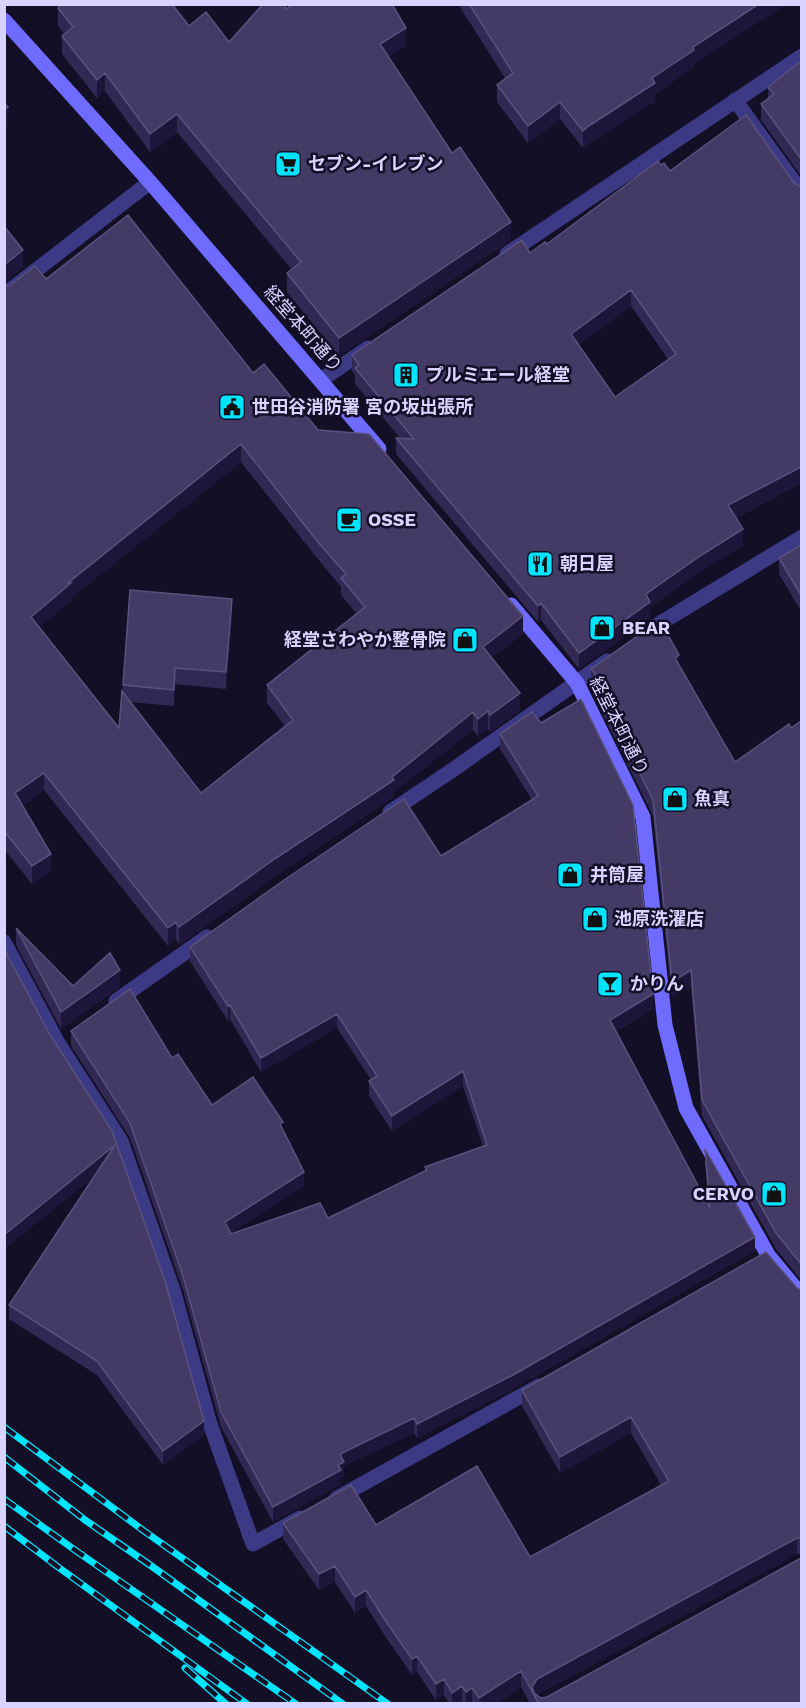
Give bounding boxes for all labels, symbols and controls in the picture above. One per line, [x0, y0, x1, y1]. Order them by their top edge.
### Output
supermarket icon: セブン-イレブン [273, 149, 303, 179]
place label: セブン-イレブン [308, 153, 444, 174]
street label: 経堂本町通り [260, 281, 347, 376]
building icon: プルミエール経堂 [391, 360, 421, 390]
place label: プルミエール経堂 [426, 364, 570, 385]
public building icon: 世田谷消防署 宮の坂出張所 [217, 392, 247, 422]
place label: 世田谷消防署 宮の坂出張所 [252, 396, 473, 417]
cafe icon: OSSE [334, 505, 364, 535]
place label: OSSE [368, 509, 416, 530]
restaurant icon: 朝日屋 [525, 549, 555, 579]
place label: 朝日屋 [560, 553, 614, 574]
shop icon: BEAR [587, 613, 617, 643]
place label: BEAR [622, 617, 671, 638]
shop icon: 経堂さわやか整骨院 [450, 625, 480, 655]
place label: 経堂さわやか整骨院 [284, 629, 446, 650]
street label: 経堂本町通り [586, 673, 653, 779]
shop icon: 魚真 [660, 784, 690, 814]
place label: 魚真 [694, 788, 730, 809]
shop icon: 井筒屋 [555, 860, 585, 890]
place label: 井筒屋 [590, 864, 644, 885]
shop icon: 池原洗濯店 [580, 904, 610, 934]
place label: 池原洗濯店 [614, 908, 704, 929]
bar icon: かりん [595, 969, 625, 999]
place label: かりん [630, 973, 684, 994]
shop icon: CERVO [759, 1179, 789, 1209]
place label: CERVO [693, 1183, 754, 1204]

